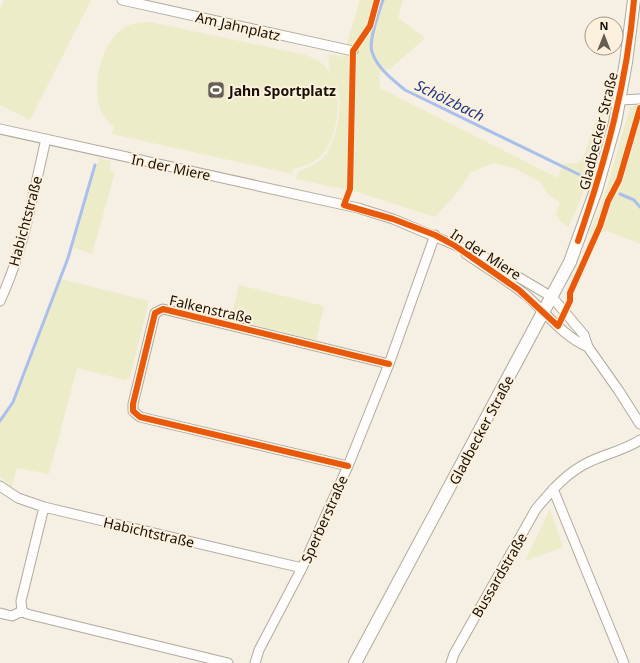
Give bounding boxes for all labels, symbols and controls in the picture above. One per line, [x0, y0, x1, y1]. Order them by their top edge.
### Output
street label: Am Jahnplatz [194, 7, 283, 45]
north arrow [584, 16, 624, 56]
text: N [600, 18, 608, 33]
street label: Gladbecker Straße [574, 70, 622, 192]
water label: Schölzbach [412, 75, 488, 125]
sports icon: Jahn Sportplatz [206, 80, 226, 100]
place label: Jahn Sportplatz [227, 81, 336, 100]
street label: In der Miere [130, 149, 212, 185]
street label: Habichtstraße [4, 174, 46, 268]
street label: In der Miere [447, 224, 525, 284]
street label: Falkenstraße [168, 290, 254, 328]
street label: Gladbecker Straße [444, 372, 518, 488]
street label: Sperberstraße [296, 472, 352, 566]
street label: Habichtstraße [102, 512, 196, 552]
street label: Bussardstraße [467, 529, 531, 621]

